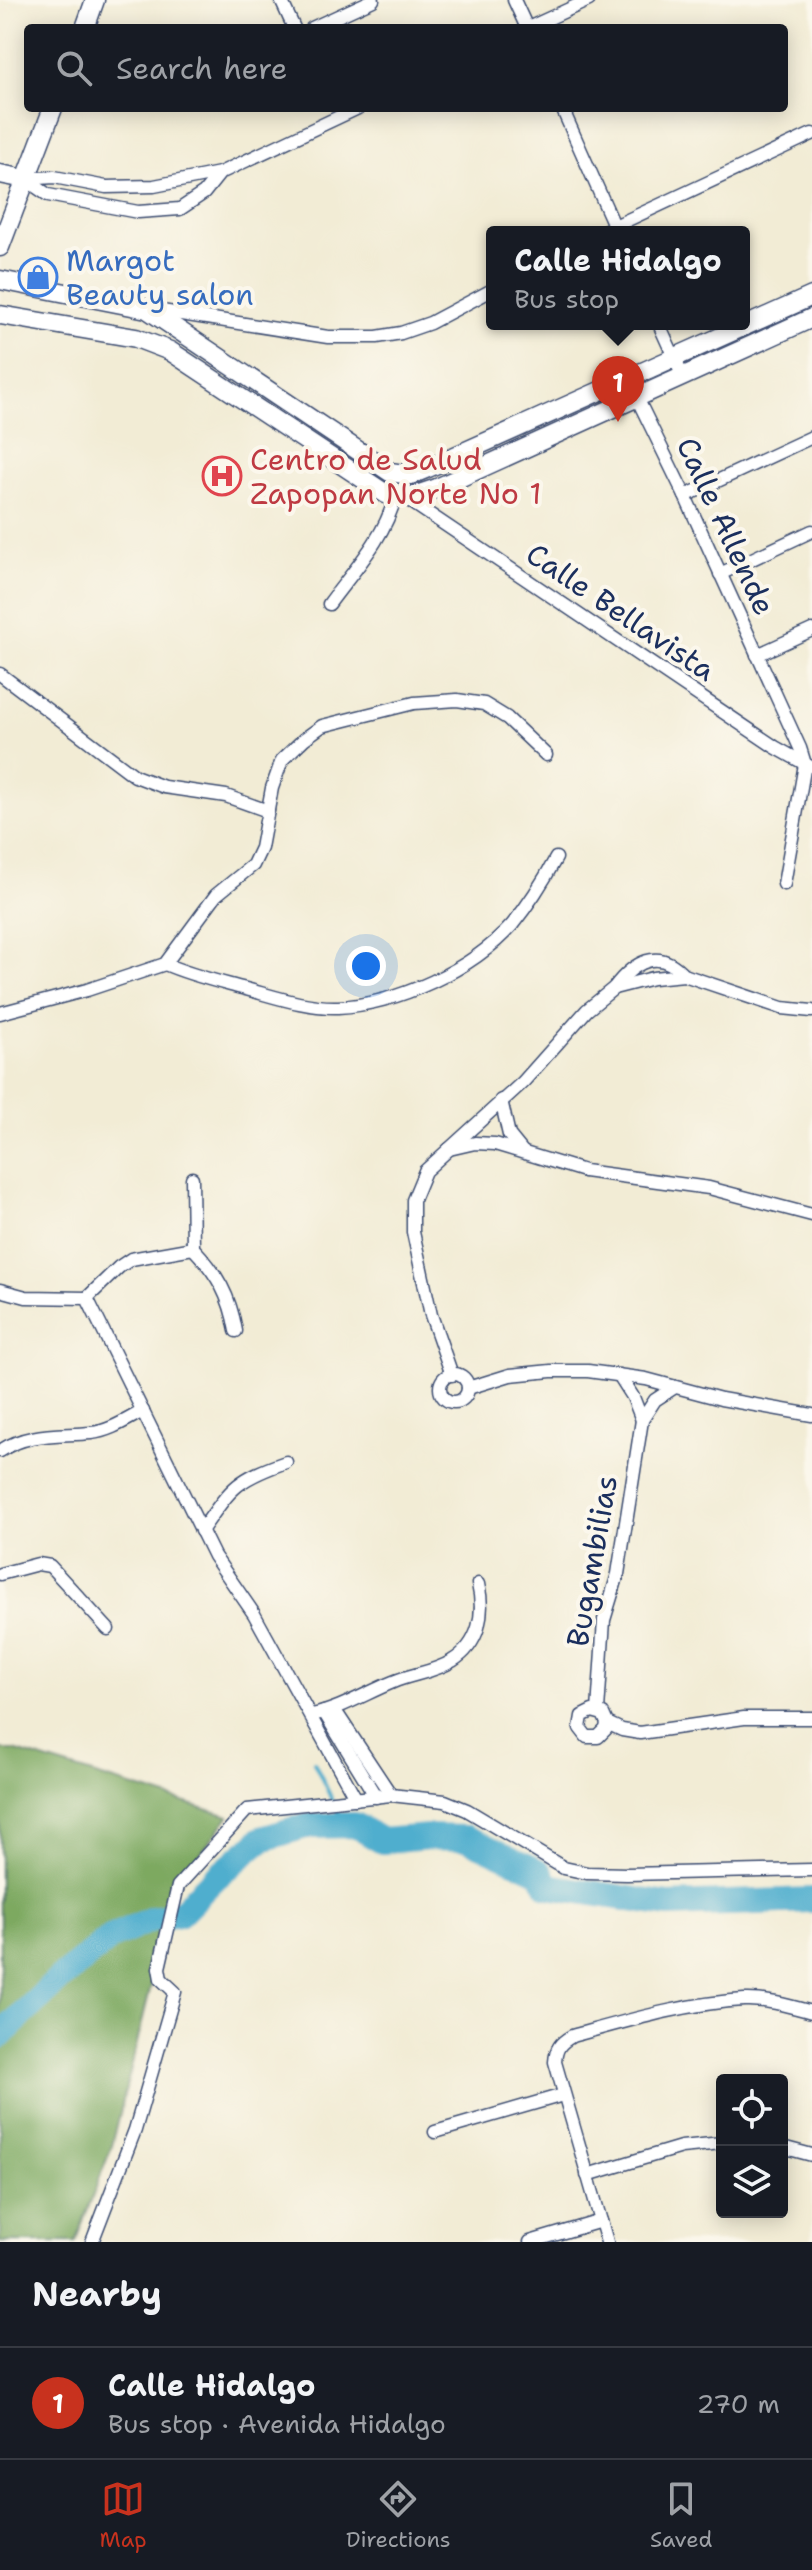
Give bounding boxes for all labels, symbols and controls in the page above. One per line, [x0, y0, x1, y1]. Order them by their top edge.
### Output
search box [24, 24, 788, 112]
icon: search [52, 46, 96, 90]
text: Search here [116, 48, 287, 89]
popup [486, 226, 750, 330]
place label: Margot Beauty salon [66, 240, 254, 315]
text: Calle Hidalgo [514, 240, 722, 281]
shop icon: Margot Beauty salon [17, 256, 59, 298]
text: Bus stop [514, 281, 619, 316]
pin: 1 [592, 356, 644, 422]
street label: Calle Allende [667, 430, 785, 622]
place label: Centro de Salud Zapopan Norte No 1 [250, 439, 542, 514]
hospital icon: Centro de Salud Zapopan Norte No 1 [201, 455, 243, 497]
street label: Calle Bellavista [518, 533, 724, 691]
your location [346, 946, 386, 986]
street label: Bugambilias [557, 1472, 627, 1650]
map controls [716, 2074, 788, 2218]
button: locate [716, 2074, 788, 2146]
button: layers [716, 2146, 788, 2218]
text: Nearby [32, 2271, 162, 2317]
text: Calle Hidalgo [108, 2365, 316, 2406]
text: 1 [52, 2386, 64, 2421]
text: 270 m [697, 2386, 780, 2421]
text: Bus stop · Avenida Hidalgo [108, 2406, 446, 2441]
tab: Map [100, 2477, 147, 2554]
tab: Directions [346, 2477, 451, 2554]
tab: Saved [650, 2477, 712, 2554]

